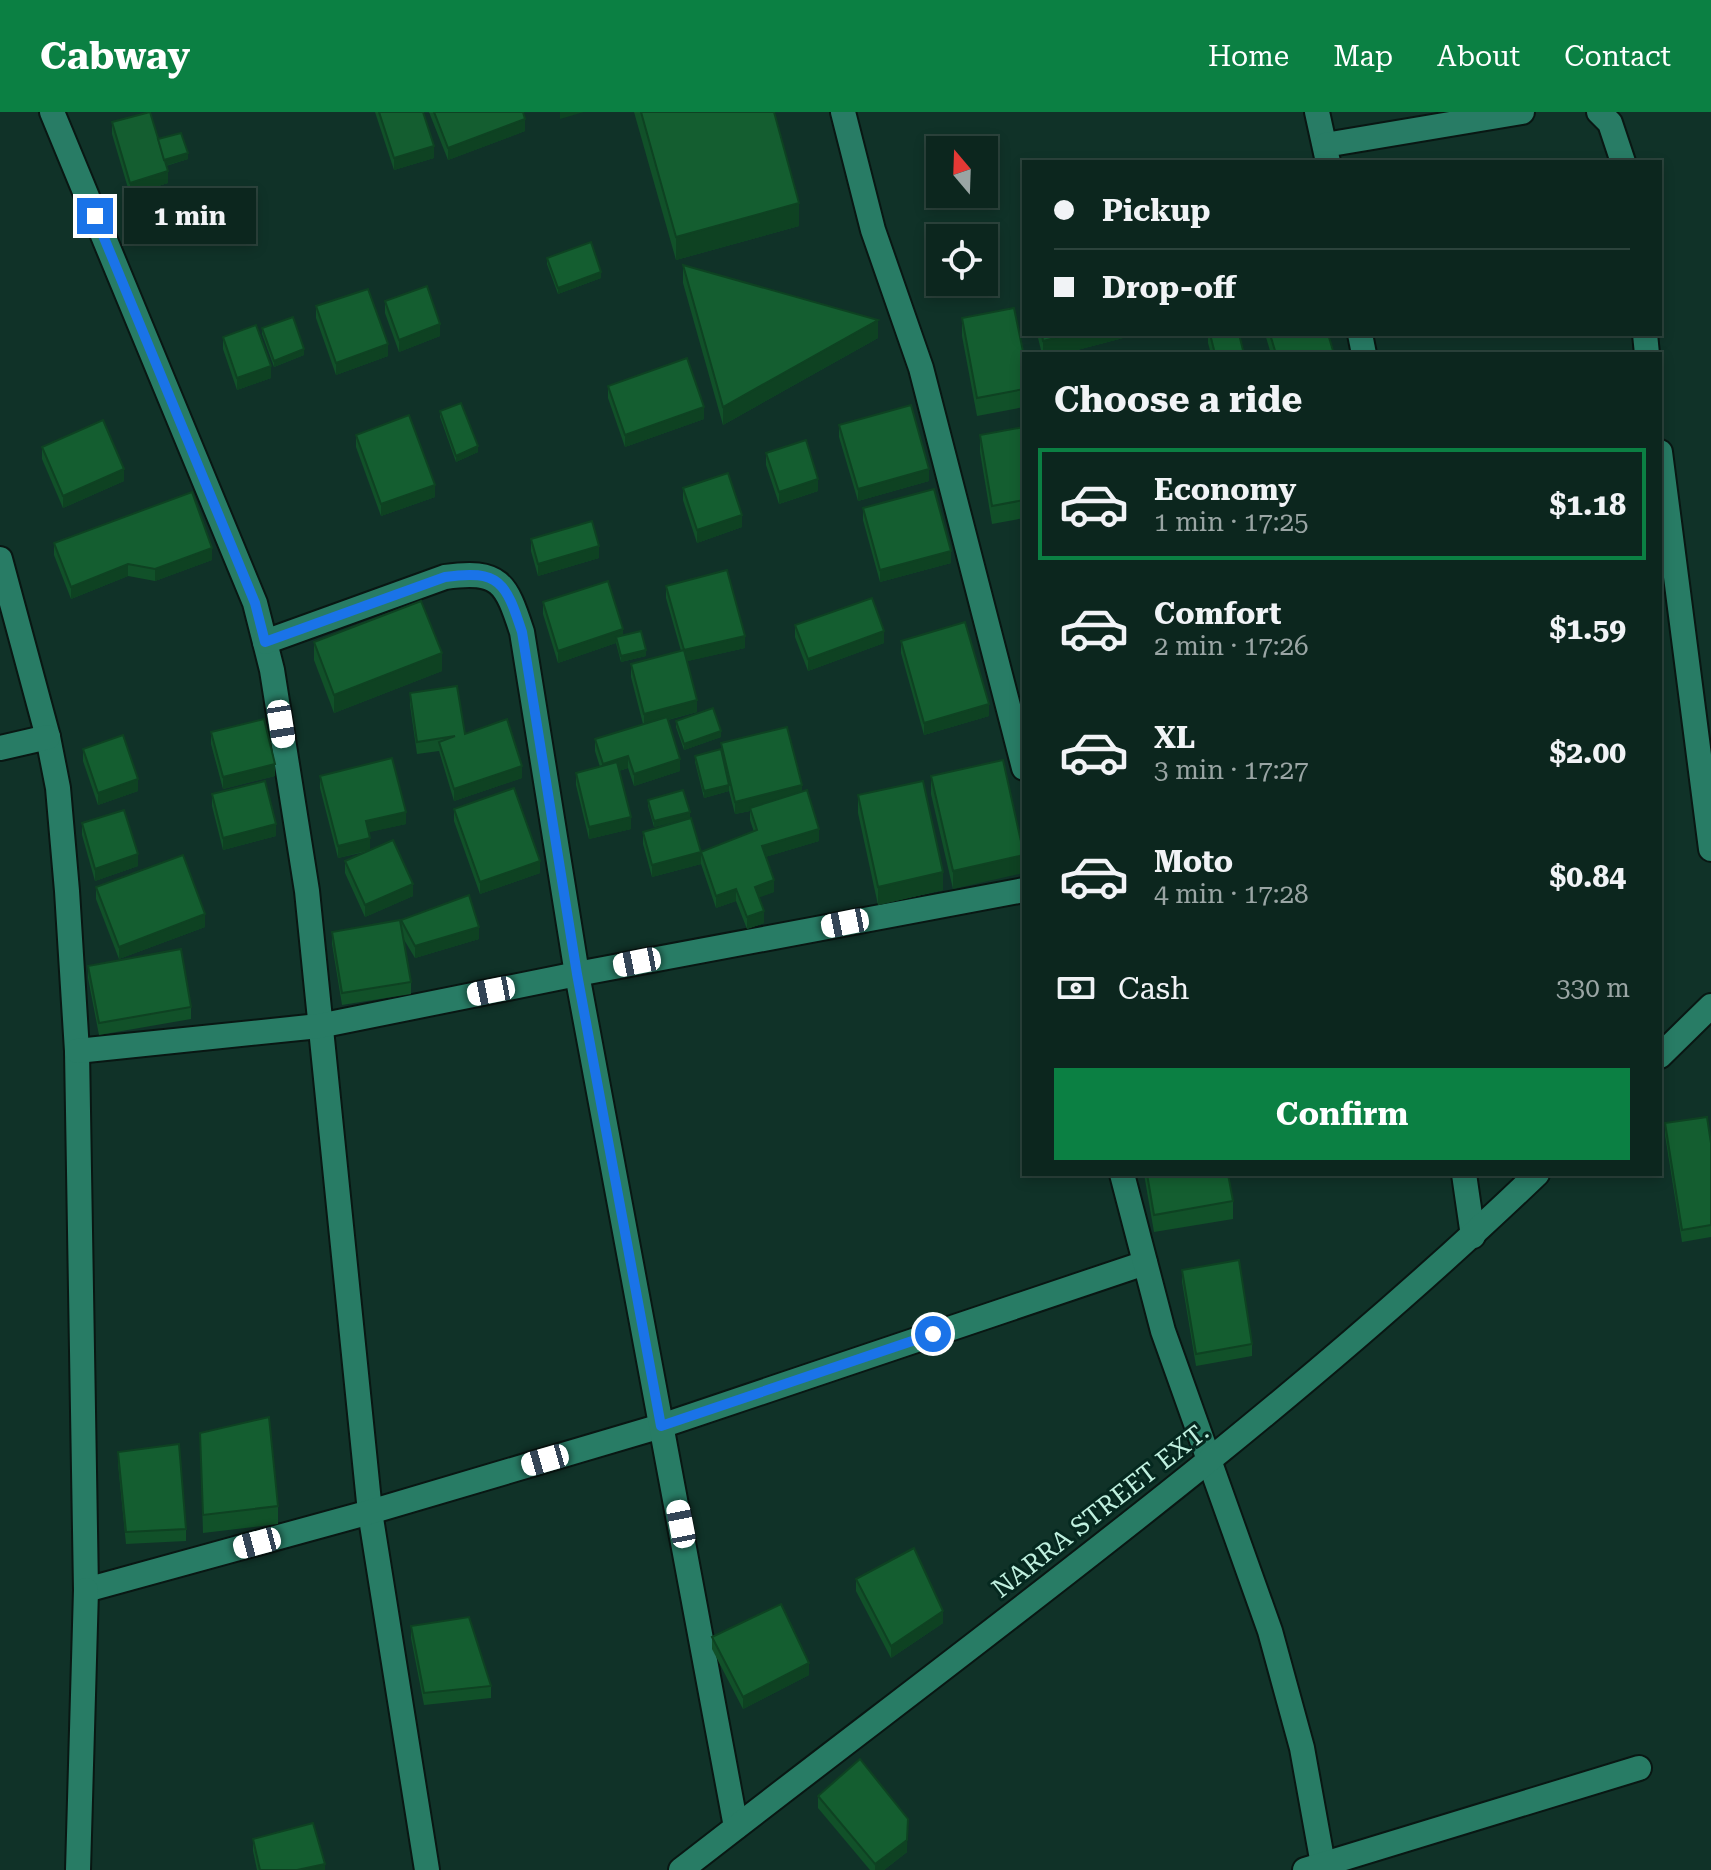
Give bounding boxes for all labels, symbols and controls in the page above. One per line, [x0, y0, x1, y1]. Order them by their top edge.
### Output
text: Cabway [40, 34, 190, 78]
text: Home [1208, 40, 1289, 73]
text: Map [1333, 40, 1393, 73]
text: About [1437, 40, 1520, 73]
text: Contact [1564, 40, 1671, 73]
north arrow [926, 136, 998, 208]
map controls [926, 136, 998, 296]
callout: 1 min [123, 188, 255, 244]
text: Pickup [1102, 193, 1210, 228]
route end [77, 198, 113, 234]
text: 1 min [154, 201, 226, 231]
button: locate [926, 224, 998, 296]
text: Drop-off [1102, 270, 1236, 305]
text: Choose a ride [1054, 379, 1302, 421]
icon: car [1058, 468, 1130, 540]
text: Economy [1154, 472, 1296, 507]
text: $1.18 [1549, 487, 1626, 522]
text: 1 min · 17:25 [1154, 507, 1309, 537]
icon: car [1058, 592, 1130, 664]
text: Comfort [1154, 596, 1281, 631]
text: $1.59 [1549, 611, 1626, 646]
text: 2 min · 17:26 [1154, 631, 1309, 661]
car [265, 698, 297, 750]
icon: car [1058, 716, 1130, 788]
text: XL [1154, 720, 1195, 755]
text: $2.00 [1549, 735, 1626, 770]
text: 3 min · 17:27 [1154, 755, 1309, 785]
icon: car [1058, 840, 1130, 912]
text: Moto [1154, 844, 1233, 879]
text: $0.84 [1549, 859, 1626, 894]
text: 4 min · 17:28 [1154, 879, 1309, 909]
car [819, 907, 871, 939]
car [611, 946, 663, 978]
icon: cash [1054, 966, 1098, 1010]
text: Cash [1118, 971, 1189, 1006]
text: 330 m [1556, 973, 1630, 1003]
car [465, 975, 517, 1007]
button: Confirm [1054, 1068, 1630, 1160]
route start [915, 1316, 951, 1352]
street label: NARRA STREET EXT. [986, 1416, 1214, 1604]
car [519, 1442, 571, 1478]
car [665, 1498, 697, 1550]
car [231, 1525, 283, 1561]

